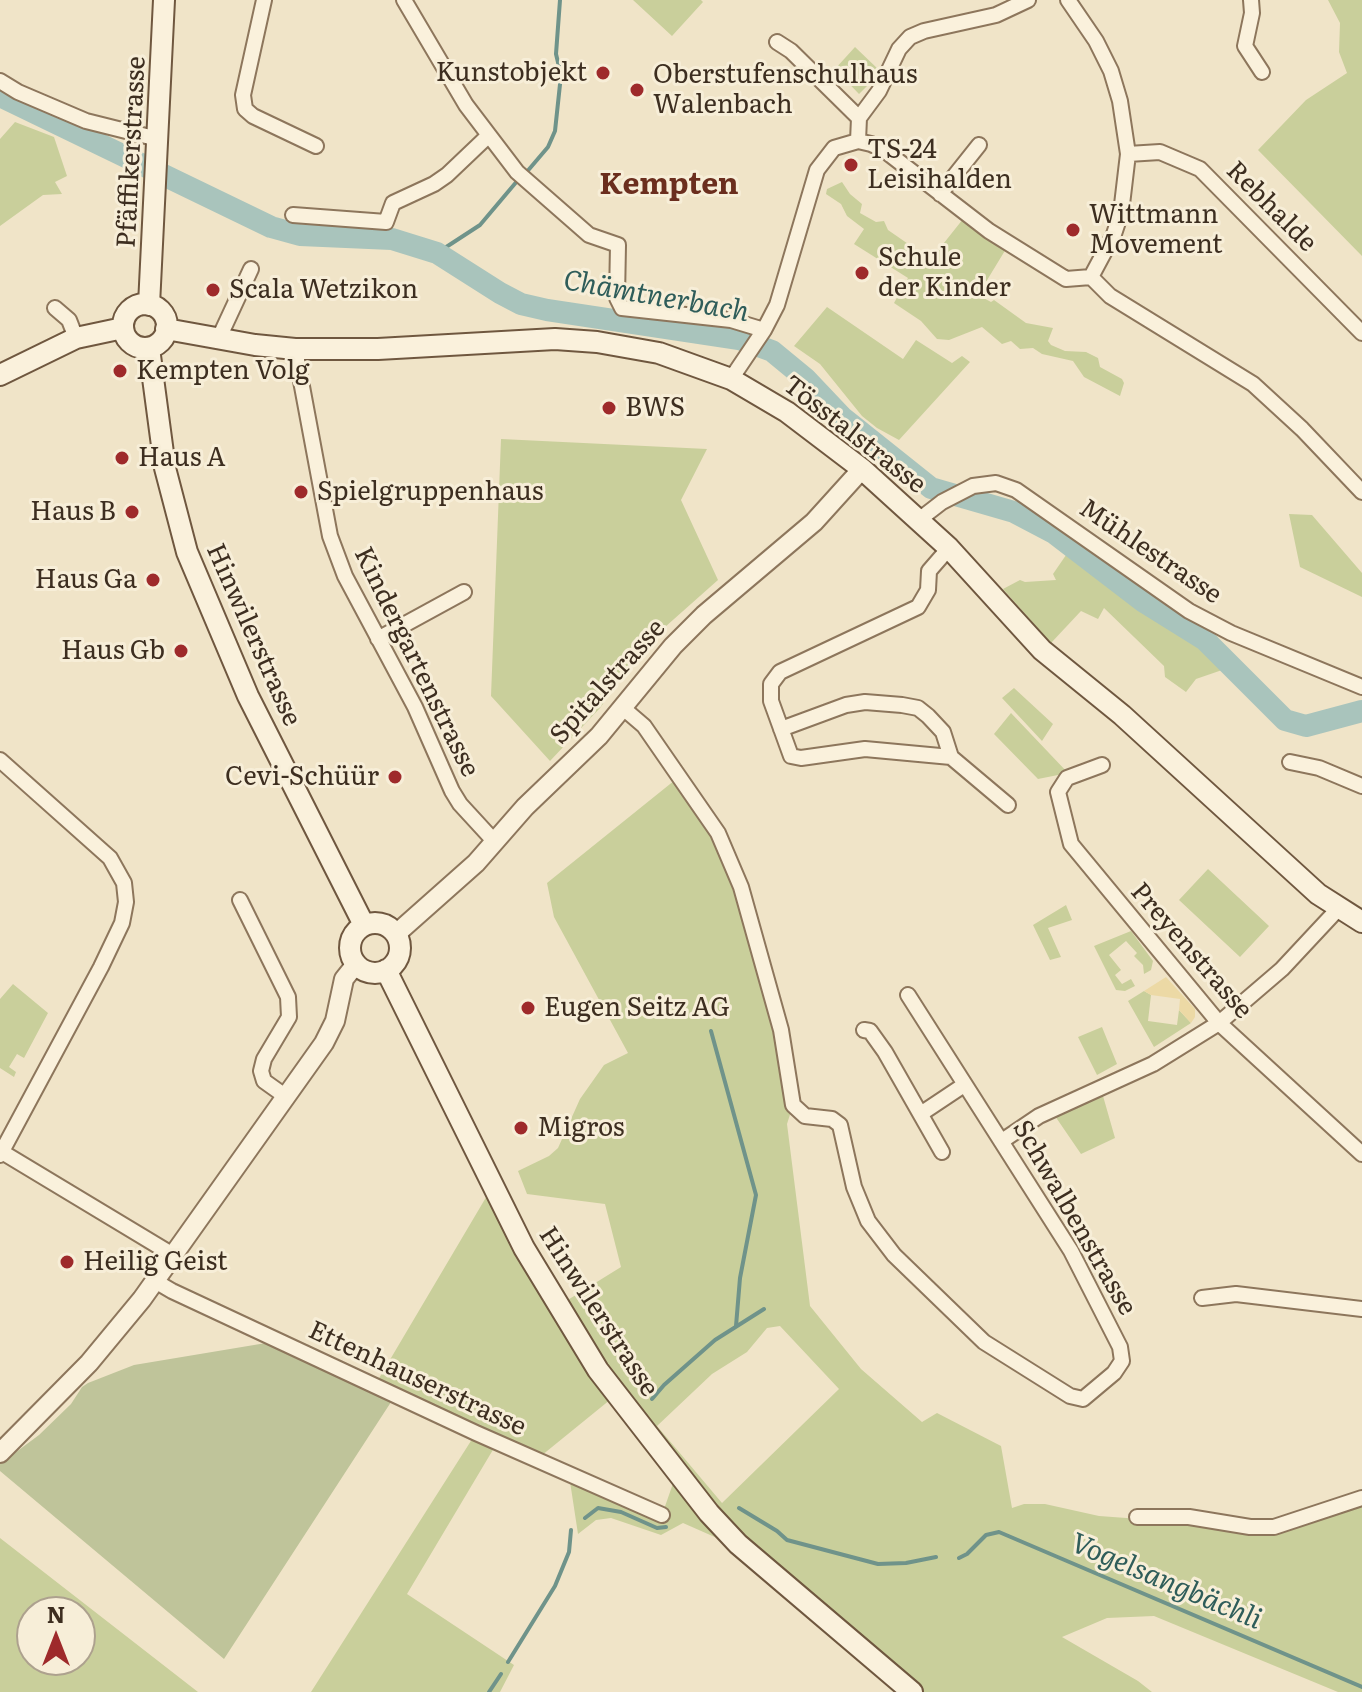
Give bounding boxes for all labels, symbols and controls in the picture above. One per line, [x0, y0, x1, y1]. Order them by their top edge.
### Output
street label: Pfäffikerstrasse [111, 55, 153, 249]
place label: Kunstobjekt [436, 57, 587, 89]
place label: Oberstufenschulhaus Walenbach [653, 59, 917, 120]
marker: Kunstobjekt [594, 64, 612, 82]
marker: Oberstufenschulhaus Walenbach [628, 81, 646, 99]
place label: TS-24 Leisihalden [867, 134, 1012, 196]
street label: Rebhalde [1219, 155, 1323, 259]
marker: TS-24 Leisihalden [842, 156, 860, 174]
district label: Kempten [599, 167, 739, 203]
place label: Wittmann Movement [1089, 199, 1223, 260]
marker: Wittmann Movement [1064, 221, 1082, 239]
place label: Schule der Kinder [878, 242, 1011, 304]
water label: Chämtnerbach [561, 264, 751, 330]
marker: Schule der Kinder [853, 264, 871, 282]
place label: Scala Wetzikon [229, 274, 418, 306]
marker: Scala Wetzikon [204, 281, 222, 299]
place label: Kempten Volg [136, 355, 310, 387]
marker: Kempten Volg [111, 362, 129, 380]
street label: Tösstalstrasse [776, 369, 932, 501]
place label: BWS [625, 392, 685, 424]
marker: BWS [600, 399, 618, 417]
place label: Haus A [138, 442, 226, 474]
marker: Haus A [113, 449, 131, 467]
place label: Spielgruppenhaus [317, 476, 543, 508]
marker: Spielgruppenhaus [292, 483, 310, 501]
street label: Mühlestrasse [1073, 493, 1227, 611]
place label: Haus B [30, 496, 116, 528]
marker: Haus B [123, 503, 141, 521]
street label: Hinwilerstrasse [199, 539, 307, 731]
street label: Kindergartenstrasse [347, 542, 485, 782]
place label: Haus Ga [35, 564, 137, 596]
marker: Haus Ga [144, 571, 162, 589]
street label: Spitalstrasse [544, 613, 672, 751]
place label: Haus Gb [61, 635, 165, 667]
marker: Haus Gb [172, 642, 190, 660]
place label: Cevi-Schüür [225, 761, 379, 793]
marker: Cevi-Schüür [386, 768, 404, 786]
street label: Preyenstrasse [1124, 877, 1258, 1025]
place label: Eugen Seitz AG [544, 992, 730, 1024]
marker: Eugen Seitz AG [519, 999, 537, 1017]
place label: Migros [537, 1112, 625, 1144]
street label: Schwalbenstrasse [1006, 1115, 1142, 1321]
marker: Migros [512, 1119, 530, 1137]
street label: Hinwilerstrasse [531, 1221, 665, 1403]
place label: Heilig Geist [83, 1246, 227, 1278]
marker: Heilig Geist [58, 1253, 76, 1271]
street label: Ettenhauserstrasse [303, 1315, 531, 1443]
water label: Vogelsangbächli [1066, 1527, 1266, 1637]
north arrow [16, 1596, 96, 1676]
text: N [47, 1597, 65, 1630]

